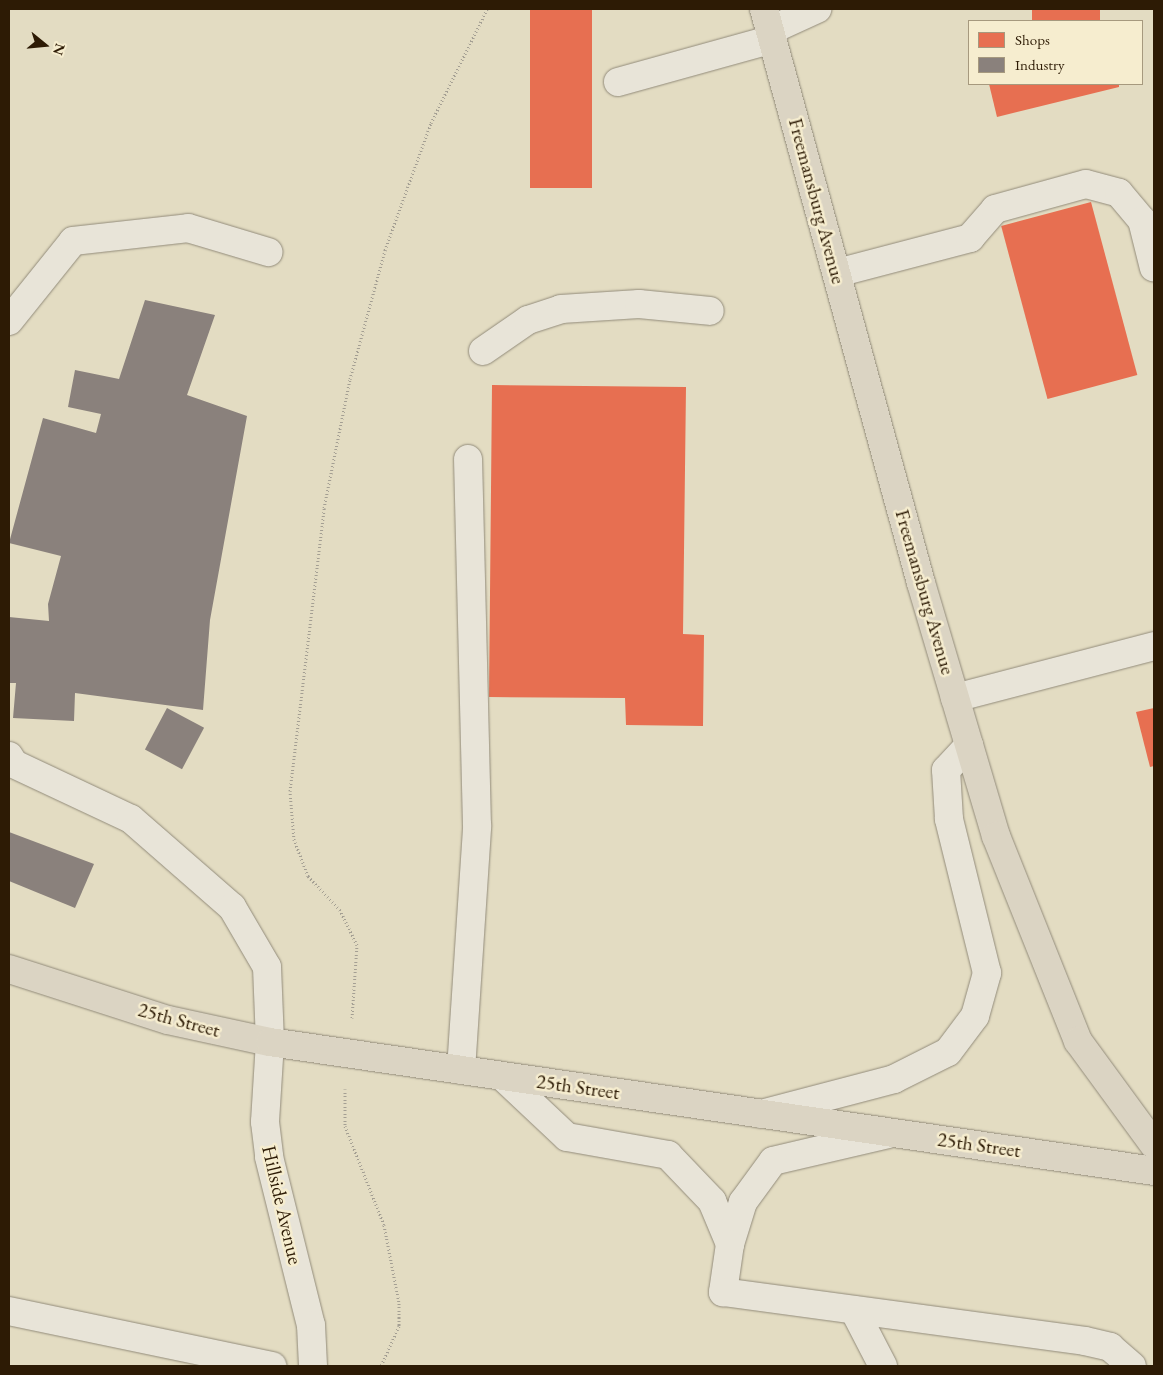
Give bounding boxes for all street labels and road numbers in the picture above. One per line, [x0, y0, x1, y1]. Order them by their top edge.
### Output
street label: Freemansburg Avenue [783, 116, 851, 286]
street label: Freemansburg Avenue [890, 507, 960, 677]
street label: 25th Street [135, 998, 223, 1042]
street label: 25th Street [535, 1069, 621, 1105]
street label: 25th Street [936, 1127, 1022, 1163]
street label: Hillside Avenue [257, 1143, 307, 1267]

